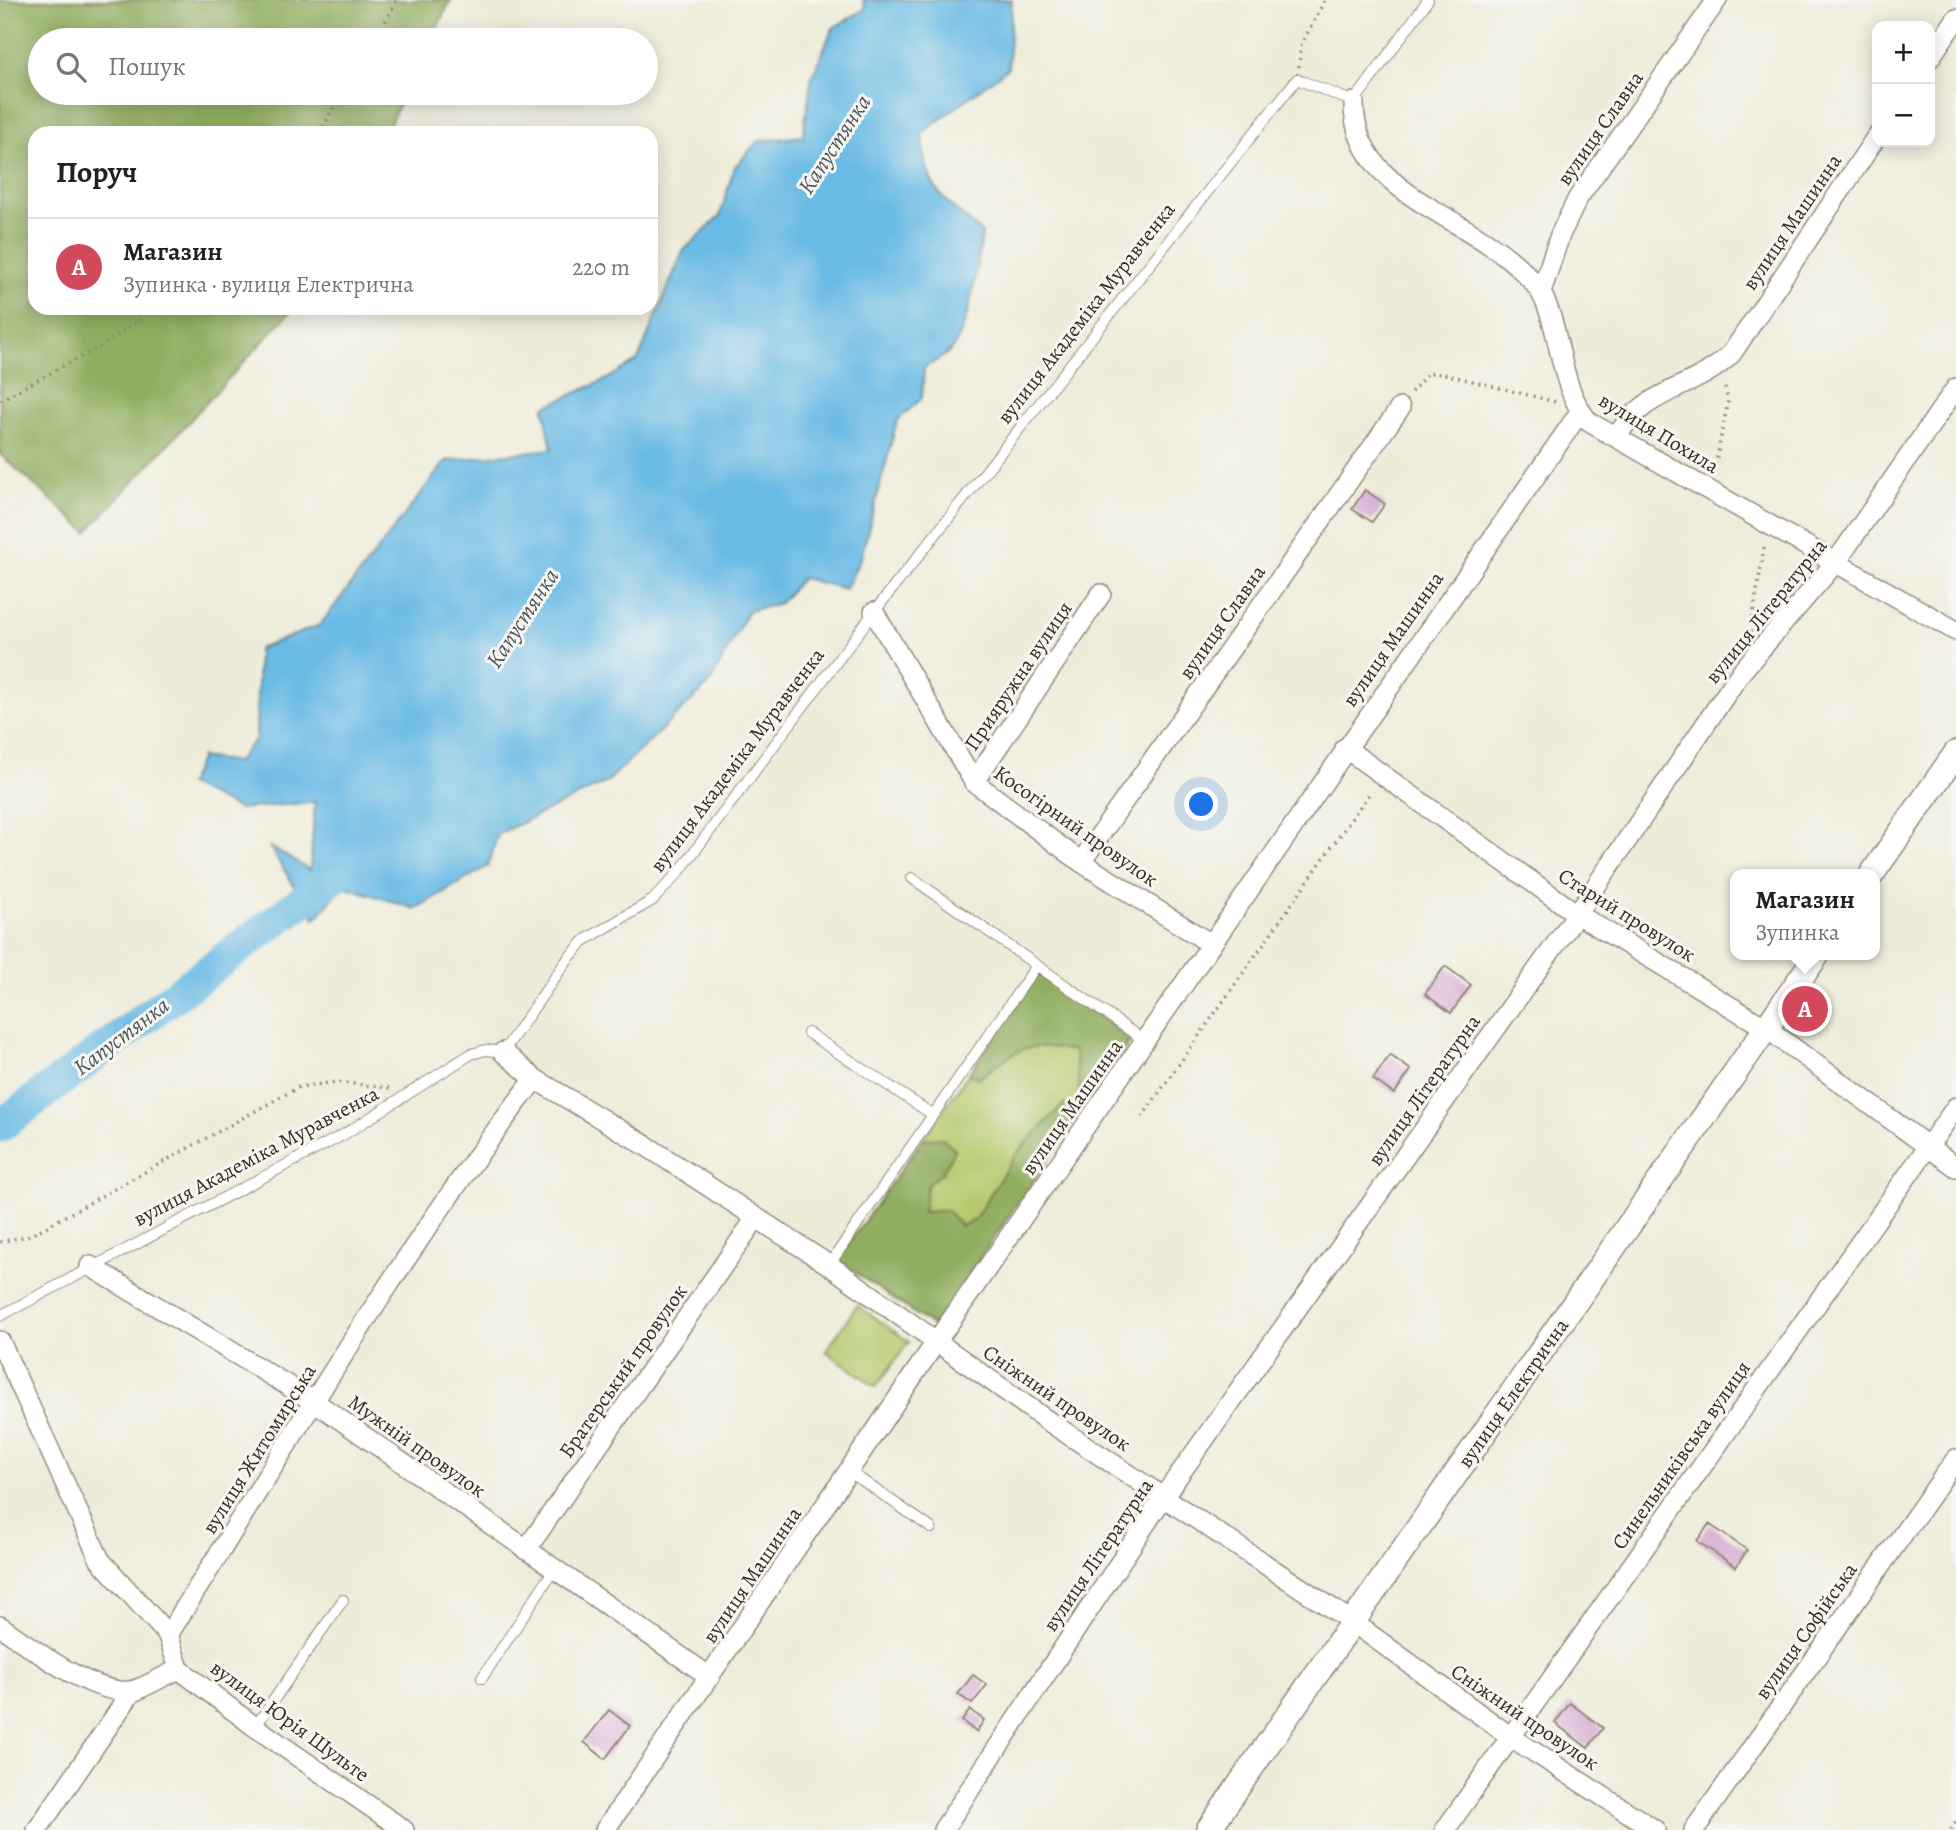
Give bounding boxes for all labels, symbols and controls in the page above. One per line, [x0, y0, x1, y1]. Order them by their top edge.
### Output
map controls [1872, 21, 1935, 147]
button: + [1872, 21, 1935, 84]
search box [28, 28, 658, 105]
icon: search [52, 48, 90, 86]
text: Пошук [108, 49, 186, 84]
street label: вулиця Славна [1550, 65, 1650, 191]
button: − [1872, 84, 1935, 147]
water label: Капустянка [791, 88, 878, 200]
street label: вулиця Машинна [1736, 148, 1848, 296]
text: Поруч [56, 152, 137, 192]
street label: вулиця Академіка Муравченка [991, 196, 1182, 430]
text: Магазин [123, 234, 223, 269]
text: A [72, 252, 86, 283]
text: 220 m [572, 252, 630, 283]
text: Зупинка · вулиця Електрична [123, 269, 414, 300]
street label: вулиця Похила [1594, 386, 1725, 480]
street label: вулиця Літературна [1699, 532, 1833, 689]
street label: вулиця Славна [1172, 559, 1272, 685]
water label: Капустянка [479, 562, 566, 674]
street label: вулиця Машинна [1336, 566, 1450, 712]
street label: Прияружна вулиця [958, 596, 1078, 756]
street label: вулиця Академіка Муравченка [643, 642, 831, 878]
street label: Косогірний провулок [988, 759, 1164, 893]
your location [1184, 787, 1218, 821]
street label: Старий провулок [1553, 862, 1701, 969]
popup [1730, 869, 1880, 960]
text: Магазин [1755, 882, 1855, 917]
text: Зупинка [1755, 917, 1840, 948]
pin: A [1782, 983, 1828, 1035]
water label: Капустянка [67, 990, 176, 1083]
street label: вулиця Літературна [1361, 1008, 1487, 1171]
street label: вулиця Машинна [1015, 1034, 1129, 1180]
street label: вулиця Академіка Муравченка [128, 1079, 384, 1233]
street label: Братерський провулок [552, 1278, 694, 1463]
street label: вулиця Електрична [1451, 1313, 1575, 1473]
street label: Сніжний провулок [978, 1338, 1136, 1458]
street label: Синельниківська вулиця [1605, 1355, 1757, 1555]
street label: вулиця Житомирська [195, 1358, 323, 1539]
street label: Мужній провулок [342, 1388, 492, 1504]
street label: вулиця Літературна [1036, 1473, 1160, 1637]
street label: вулиця Машинна [696, 1501, 808, 1649]
street label: вулиця Софійська [1748, 1557, 1864, 1705]
street label: вулиця Юрія Шульте [205, 1654, 375, 1788]
street label: Сніжний провулок [1446, 1657, 1604, 1777]

